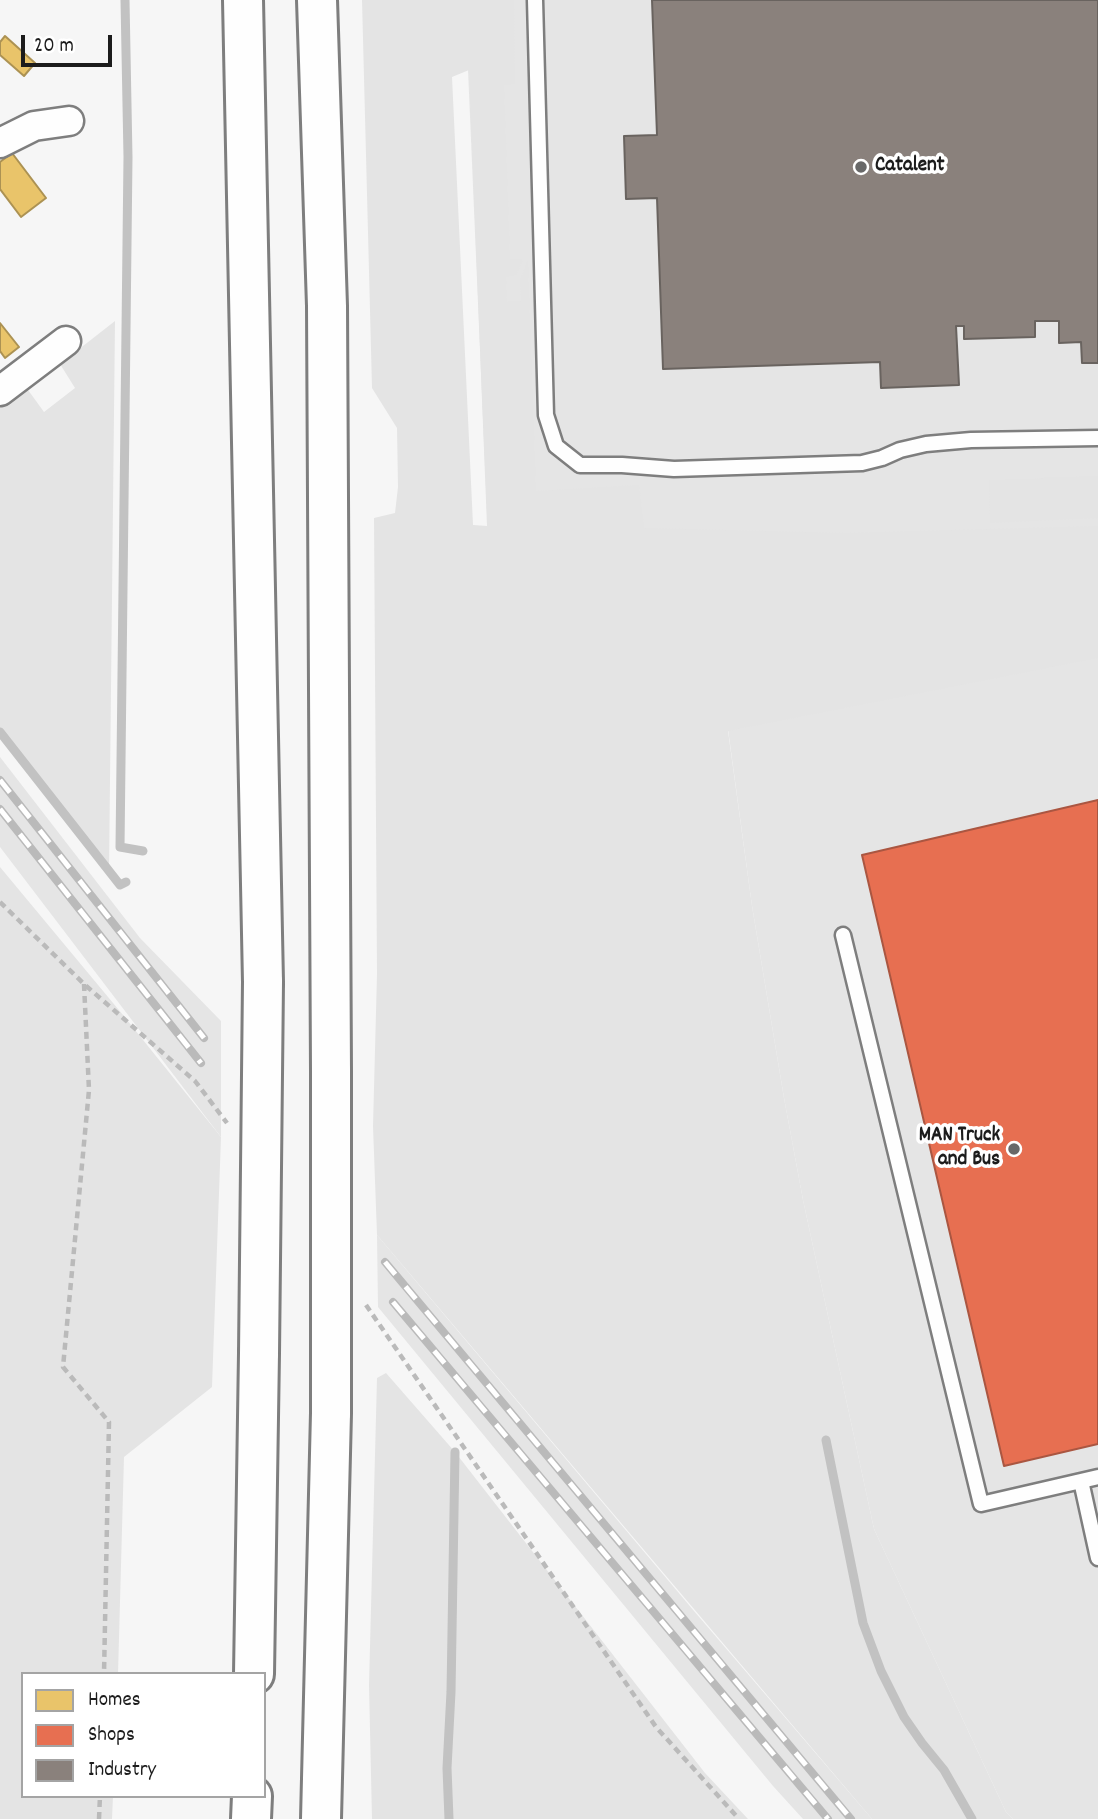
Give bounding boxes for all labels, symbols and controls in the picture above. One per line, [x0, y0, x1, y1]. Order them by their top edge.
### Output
scale bar [24, 21, 116, 65]
text: 20 m [34, 32, 74, 62]
place label: Catalent [875, 154, 945, 180]
marker: Catalent [853, 159, 869, 175]
place label: MAN Truck and Bus [919, 1124, 1000, 1174]
marker: MAN Truck and Bus [1006, 1141, 1022, 1157]
legend [21, 1672, 266, 1798]
text: Homes [88, 1686, 141, 1716]
text: Shops [88, 1721, 135, 1751]
text: Industry [88, 1756, 156, 1786]

